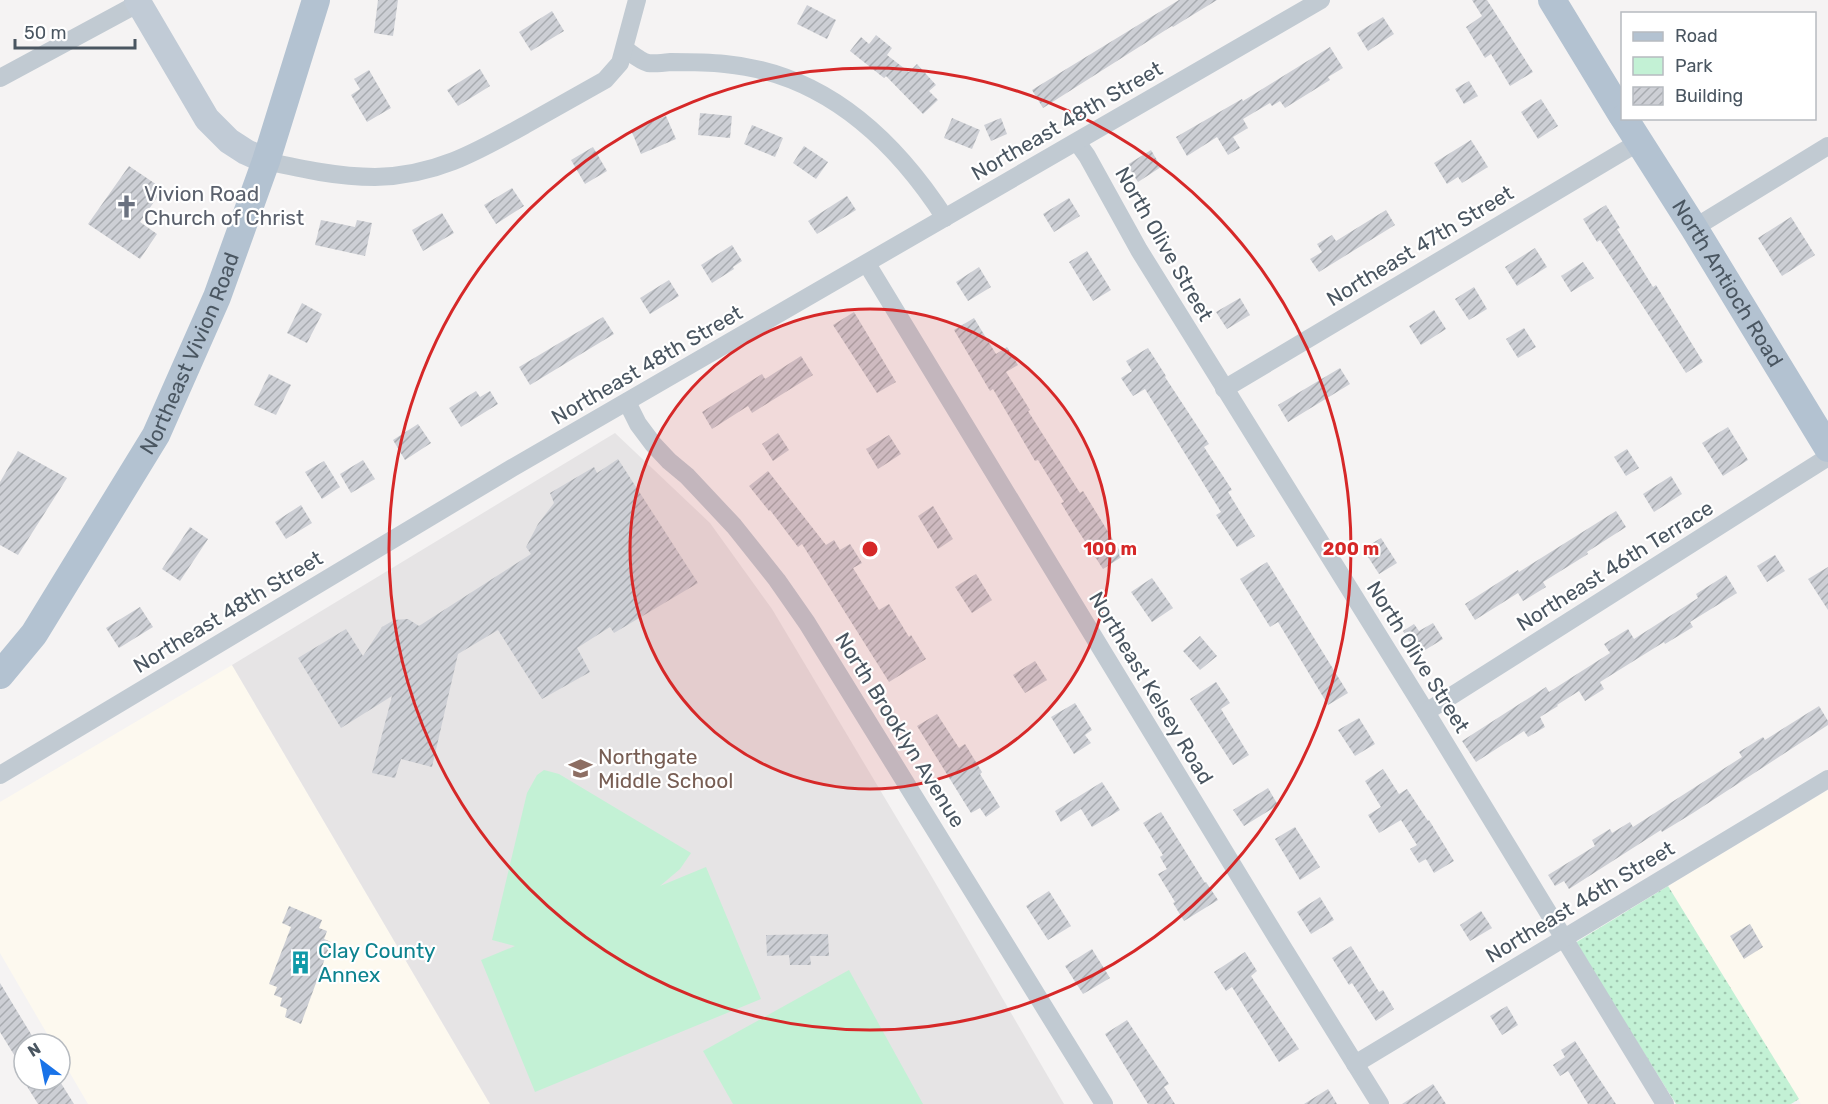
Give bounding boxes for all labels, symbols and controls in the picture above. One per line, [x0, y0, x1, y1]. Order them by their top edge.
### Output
scale bar [15, 12, 135, 50]
legend [1621, 12, 1816, 120]
text: 50 m [24, 22, 67, 44]
text: Road [1675, 25, 1718, 47]
text: Park [1675, 55, 1713, 77]
street label: Northeast 48th Street [967, 56, 1167, 185]
text: Building [1675, 85, 1743, 107]
street label: North Olive Street [1110, 162, 1219, 325]
street label: Northeast 47th Street [1322, 180, 1518, 311]
place label: Vivion Road Church of Christ [144, 181, 304, 230]
church icon: Vivion Road Church of Christ [113, 193, 139, 219]
street label: North Antioch Road [1667, 195, 1789, 371]
street label: Northeast Vivion Road [134, 249, 244, 459]
street label: Northeast 48th Street [547, 300, 747, 429]
street label: Northeast 46th Terrace [1512, 495, 1718, 636]
text: 100 m [1083, 538, 1137, 560]
text: 200 m [1323, 538, 1379, 560]
centre of rings [860, 539, 880, 559]
street label: Northeast 48th Street [129, 545, 327, 678]
street label: North Olive Street [1362, 576, 1475, 737]
street label: Northeast Kelsey Road [1084, 587, 1219, 788]
street label: North Brooklyn Avenue [830, 628, 971, 832]
place label: Northgate Middle School [598, 744, 733, 793]
school or university icon: Northgate Middle School [567, 756, 593, 782]
street label: Northeast 46th Street [1481, 835, 1679, 968]
place label: Clay County Annex [318, 938, 436, 987]
building icon: Clay County Annex [287, 950, 313, 976]
north arrow [12, 1032, 72, 1092]
text: N [24, 1039, 44, 1061]

